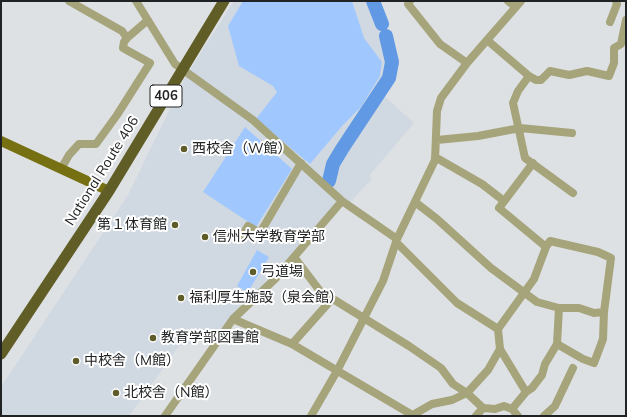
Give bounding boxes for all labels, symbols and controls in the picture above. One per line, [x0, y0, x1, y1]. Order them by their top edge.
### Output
road number: 406 [150, 85, 182, 107]
street label: National Route 406 [62, 113, 142, 229]
place label: 西校舎（W館） [192, 141, 292, 157]
marker: 西校舎（W館） [179, 144, 189, 154]
place label: 第１体育館 [97, 217, 167, 233]
marker: 第１体育館 [170, 220, 180, 230]
place label: 信州大学教育学部 [213, 229, 325, 245]
marker: 信州大学教育学部 [200, 232, 210, 242]
place label: 弓道場 [261, 264, 303, 280]
marker: 弓道場 [248, 267, 258, 277]
place label: 福利厚生施設（泉会館） [189, 290, 343, 306]
marker: 福利厚生施設（泉会館） [176, 293, 186, 303]
place label: 教育学部図書館 [161, 330, 259, 346]
marker: 教育学部図書館 [148, 333, 158, 343]
place label: 中校舎（M館） [84, 353, 180, 369]
marker: 中校舎（M館） [71, 356, 81, 366]
place label: 北校舎（N館） [124, 385, 218, 401]
marker: 北校舎（N館） [111, 388, 121, 398]

